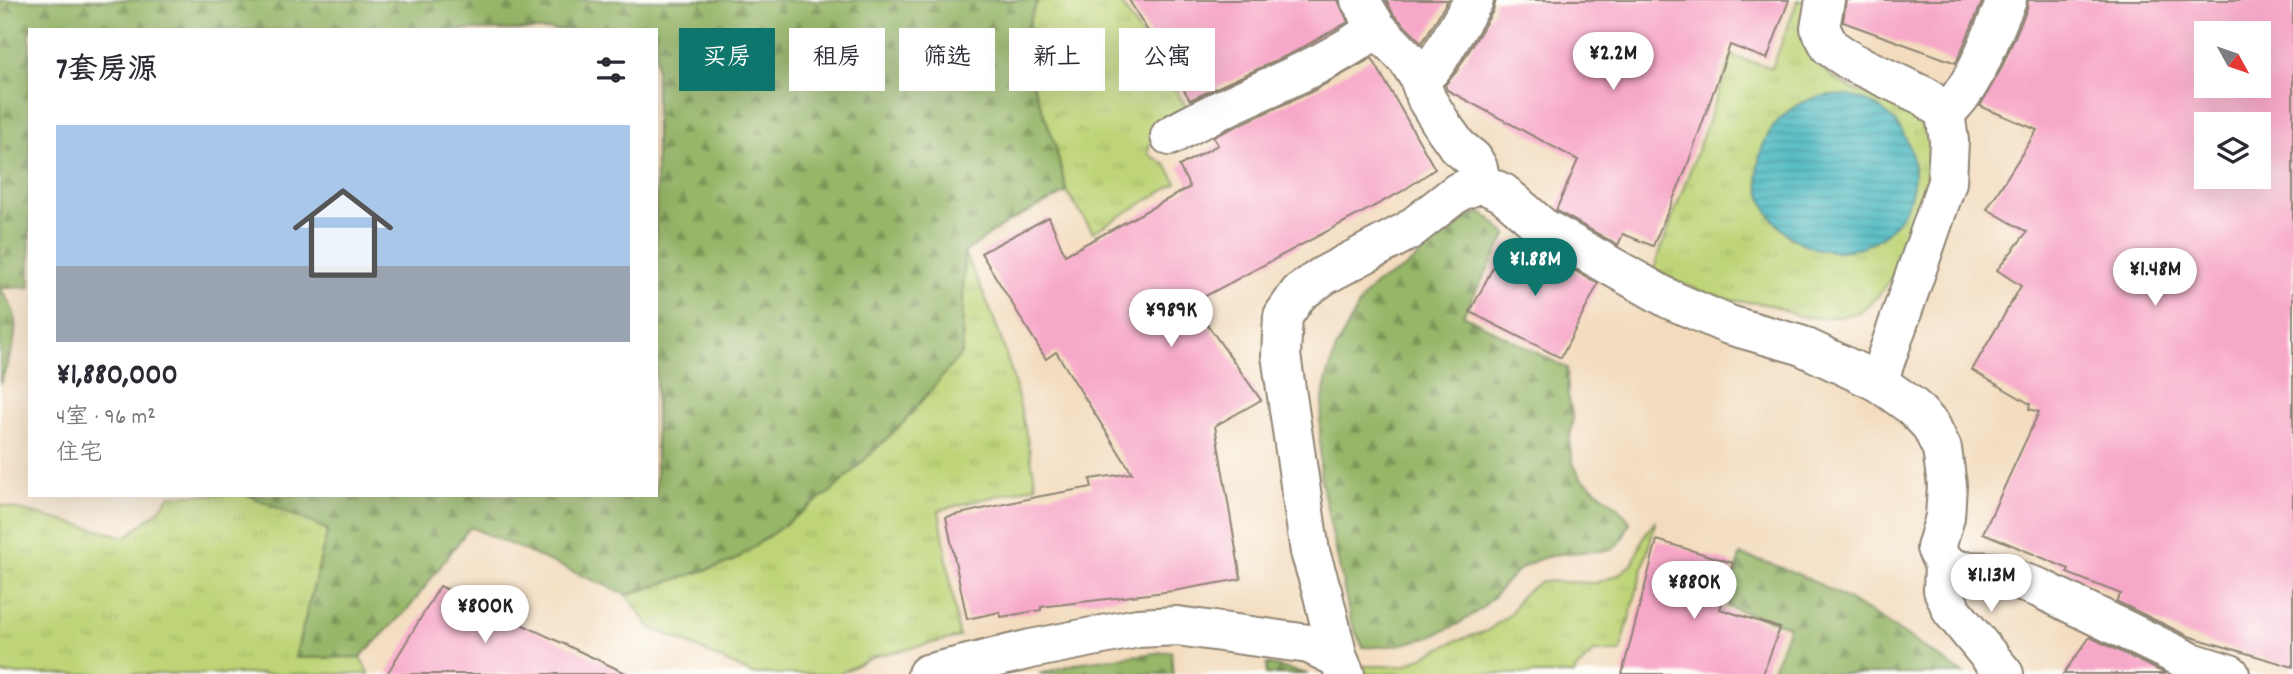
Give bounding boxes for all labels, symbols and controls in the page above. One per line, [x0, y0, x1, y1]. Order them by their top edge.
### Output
north arrow [2194, 21, 2272, 98]
map controls [2194, 21, 2271, 189]
chip: 买房 [679, 28, 775, 91]
chip: 租房 [789, 28, 885, 91]
chip: 筛选 [899, 28, 995, 91]
chip: 新上 [1009, 28, 1105, 91]
chip: 公寓 [1119, 28, 1215, 91]
pin: ¥2.2M [1564, 32, 1662, 92]
text: ¥2.2M [1589, 38, 1637, 71]
text: 7套房源 [56, 51, 158, 94]
icon: filters [592, 51, 630, 89]
button: layers [2194, 112, 2271, 189]
icon: home [280, 170, 406, 296]
pin: ¥1.88M [1478, 238, 1592, 298]
text: ¥1.88M [1509, 244, 1561, 277]
pin: ¥1.48M [2098, 248, 2212, 308]
text: ¥1.48M [2129, 254, 2181, 287]
pin: ¥989K [1122, 290, 1220, 349]
text: ¥989K [1145, 295, 1197, 328]
text: ¥1,880,000 [56, 356, 178, 399]
text: 4室 · 96 m² [56, 402, 156, 435]
text: 住宅 [56, 438, 102, 471]
pin: ¥1.13M [1934, 554, 2048, 614]
text: ¥1.13M [1967, 560, 2015, 593]
pin: ¥880K [1645, 562, 1743, 621]
text: ¥880K [1668, 567, 1720, 600]
pin: ¥800K [436, 586, 534, 645]
text: ¥800K [457, 591, 513, 624]

